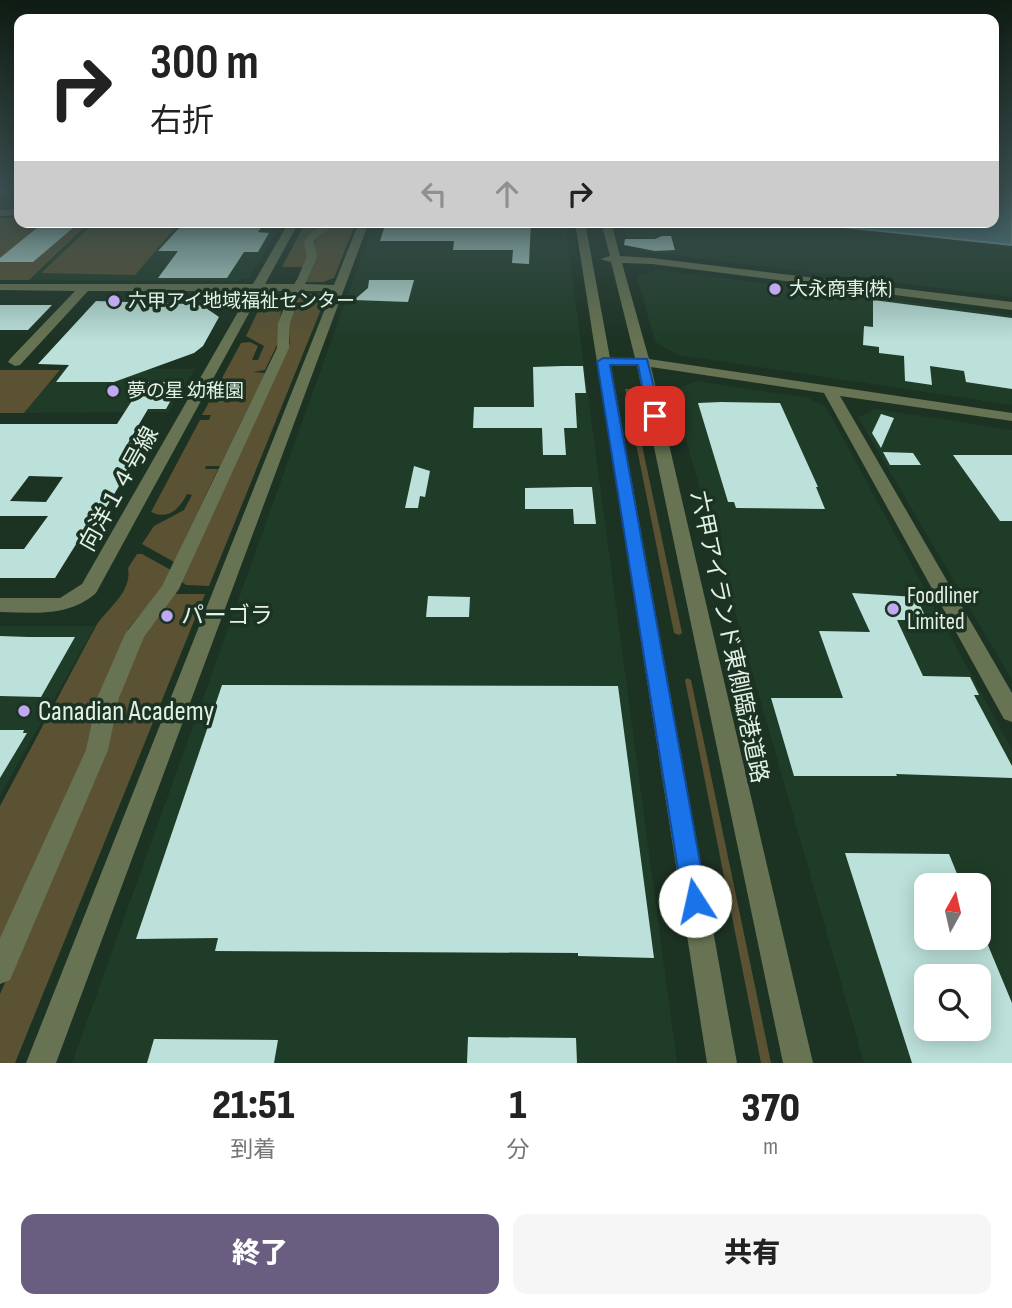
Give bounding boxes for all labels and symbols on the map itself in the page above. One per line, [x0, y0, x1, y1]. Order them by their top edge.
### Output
place label: 大永商事(株) [789, 278, 892, 301]
marker: 大永商事(株) [767, 281, 783, 297]
place label: 六甲アイ地域福祉センター [128, 290, 355, 313]
marker: 六甲アイ地域福祉センター [106, 293, 122, 309]
place label: 夢の星 幼稚園 [127, 380, 244, 403]
marker: 夢の星 幼稚園 [105, 383, 121, 399]
pin [625, 386, 685, 446]
street label: 向洋１４号線 [73, 422, 165, 556]
street label: 六甲アイランド東側臨港道路 [684, 488, 774, 786]
place label: Foodliner Limited [907, 582, 979, 636]
marker: Foodliner Limited [885, 601, 901, 617]
place label: パーゴラ [181, 602, 273, 630]
marker: パーゴラ [159, 608, 175, 624]
place label: Canadian Academy [38, 695, 215, 728]
marker: Canadian Academy [16, 703, 32, 719]
position arrow [658, 864, 732, 938]
north arrow [914, 873, 990, 950]

